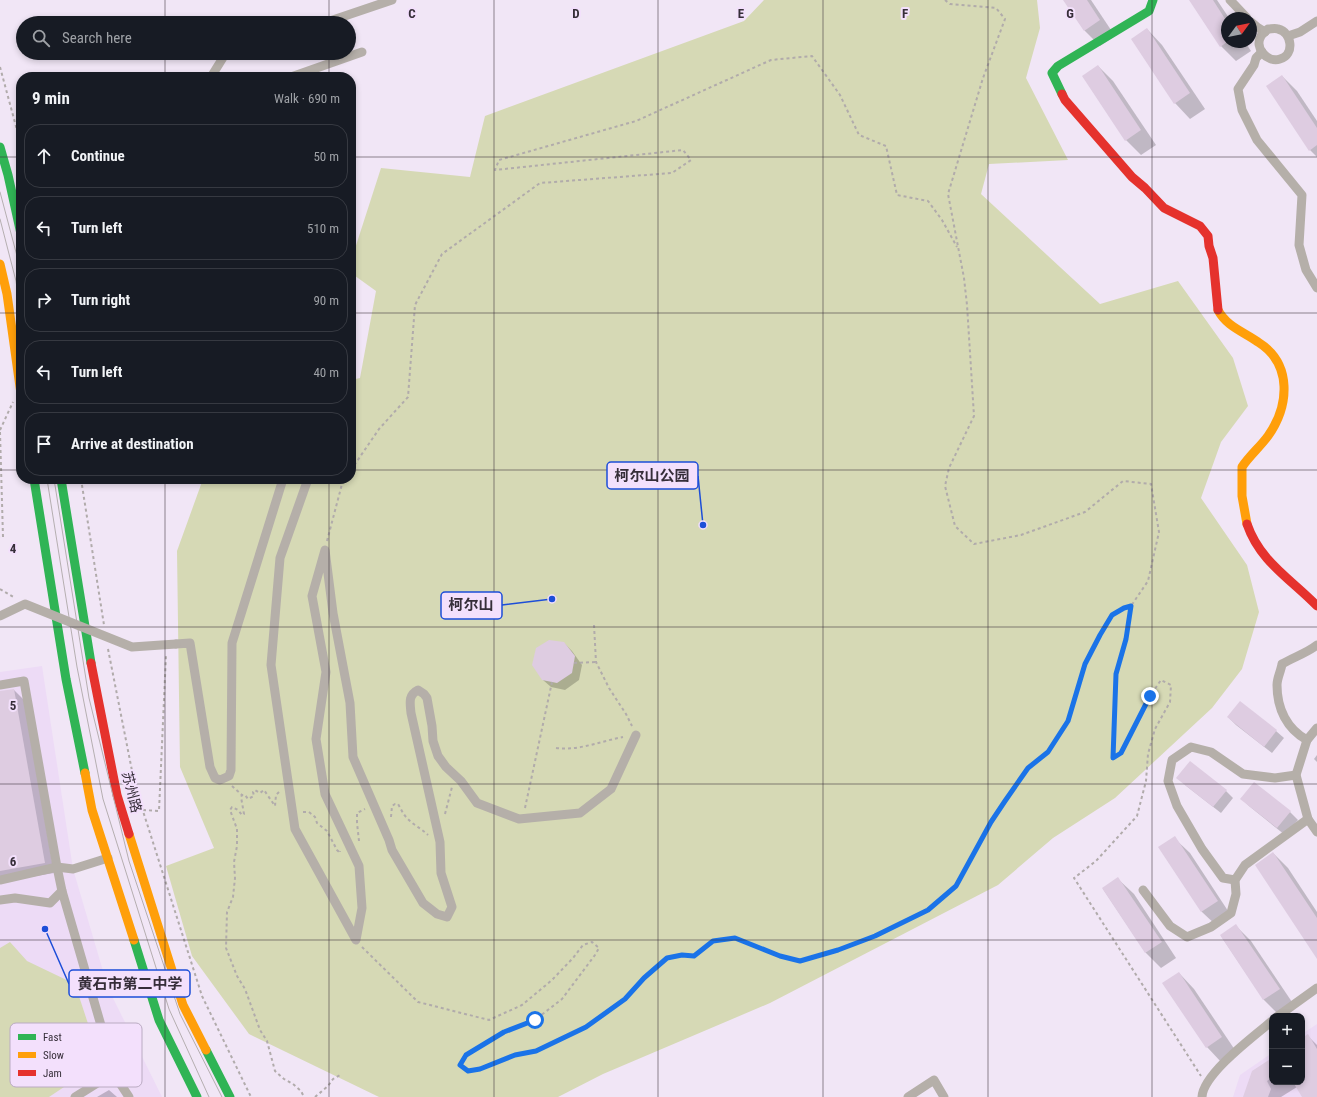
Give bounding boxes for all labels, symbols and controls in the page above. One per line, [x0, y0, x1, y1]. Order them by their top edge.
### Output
text: C [408, 6, 416, 21]
text: D [572, 6, 580, 21]
text: E [738, 6, 745, 21]
text: F [902, 6, 908, 21]
text: G [1066, 6, 1074, 21]
north arrow [1221, 12, 1257, 48]
search box [16, 16, 356, 60]
icon: search [30, 27, 52, 49]
text: Search here [62, 29, 132, 47]
text: 9 min [32, 88, 70, 108]
text: Walk · 690 m [274, 91, 340, 106]
icon: ahead [33, 145, 55, 167]
text: Continue [71, 147, 125, 165]
text: 50 m [313, 149, 339, 164]
icon: left [33, 217, 55, 239]
text: Turn left [71, 219, 122, 237]
text: 510 m [307, 221, 339, 236]
icon: right [33, 289, 55, 311]
text: Turn right [71, 291, 130, 309]
text: 90 m [313, 293, 339, 308]
icon: left [33, 361, 55, 383]
text: Turn left [71, 363, 122, 381]
text: 40 m [313, 365, 339, 380]
icon: arrive [33, 433, 55, 455]
text: Arrive at destination [71, 435, 194, 453]
callout: 柯尔山公园 [607, 462, 698, 489]
text: 柯尔山公园 [614, 467, 690, 485]
text: 4 [10, 541, 17, 556]
callout: 柯尔山 [441, 592, 502, 619]
text: 柯尔山 [448, 596, 494, 614]
route end [1141, 687, 1159, 705]
text: 5 [10, 698, 17, 713]
street label: 苏州路 [119, 770, 145, 814]
text: 6 [10, 854, 17, 869]
callout: 黄石市第二中学 [69, 970, 190, 997]
text: 黄石市第二中学 [77, 975, 183, 993]
route start [526, 1011, 544, 1029]
map controls [1269, 1013, 1305, 1085]
button: + [1269, 1013, 1305, 1049]
legend [10, 1023, 142, 1087]
text: Fast [43, 1031, 62, 1044]
text: Slow [43, 1049, 64, 1062]
button: − [1269, 1049, 1305, 1085]
text: Jam [43, 1067, 62, 1080]

